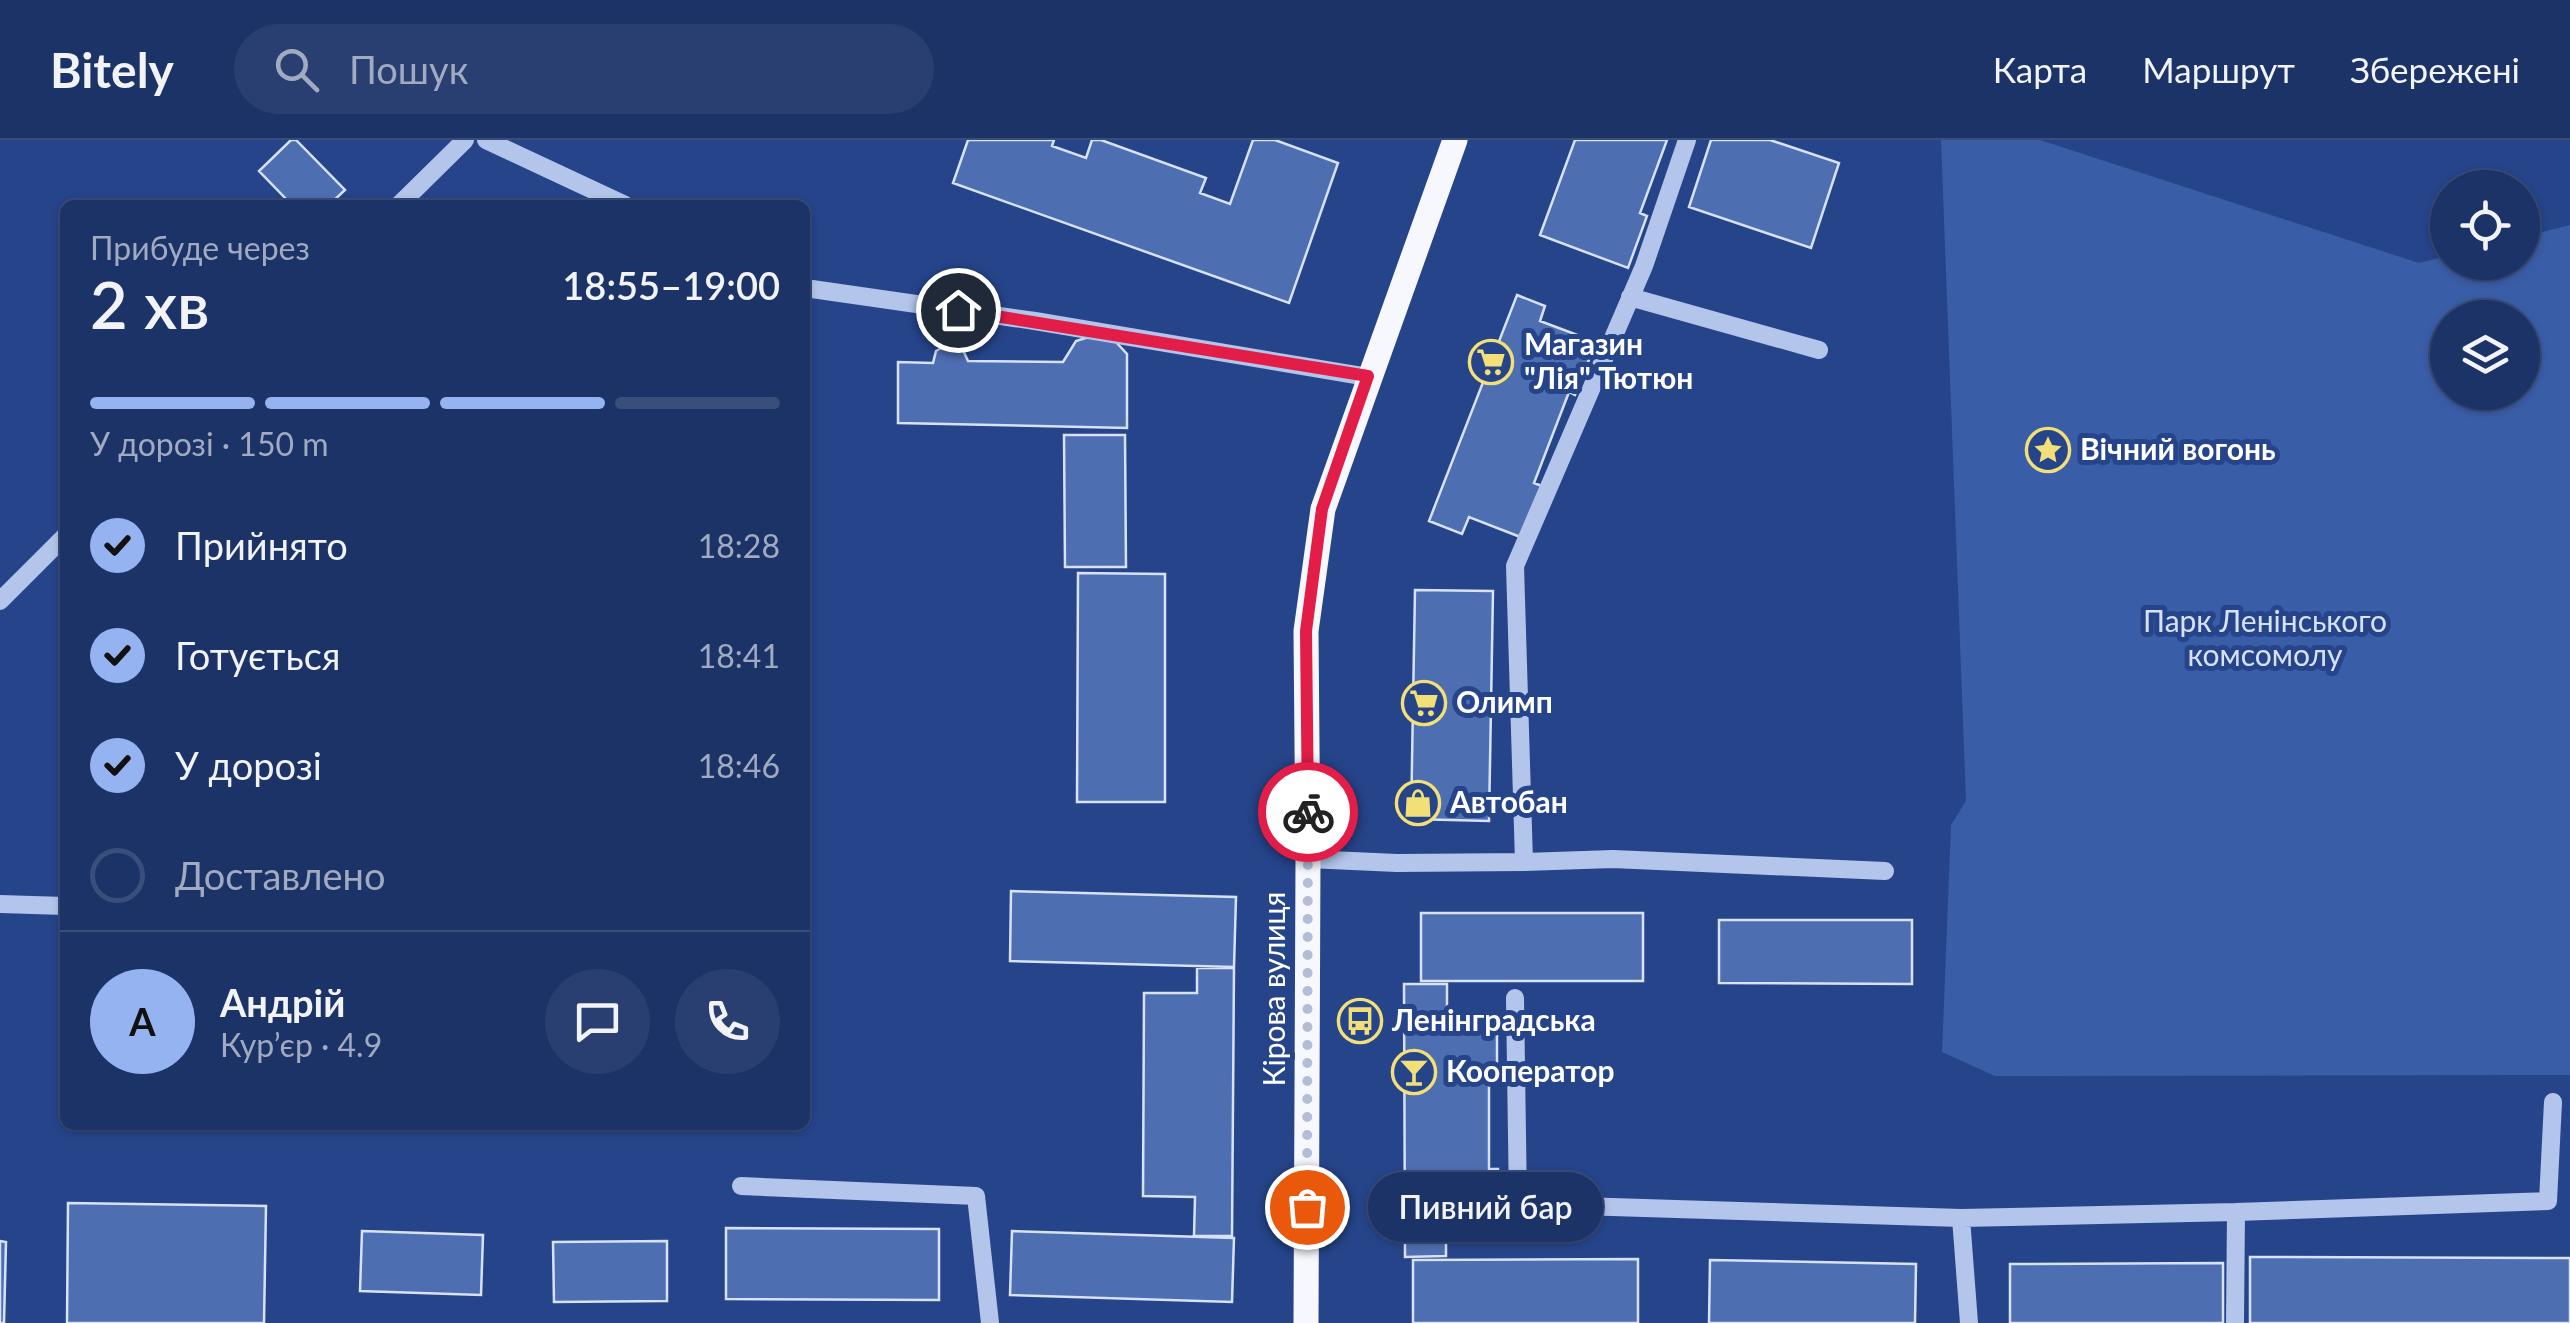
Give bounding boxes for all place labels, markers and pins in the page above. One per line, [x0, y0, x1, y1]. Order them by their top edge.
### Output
pin [916, 268, 1001, 353]
place label: Магазин "Лія" Тютюн [1524, 325, 1693, 395]
supermarket icon: Магазин "Лія" Тютюн [1468, 339, 1514, 385]
place icon: Вічний вогонь [2025, 427, 2071, 473]
place label: Вічний вогонь [2080, 430, 2276, 466]
supermarket icon: Олимп [1401, 680, 1447, 726]
place label: Олимп [1456, 683, 1553, 719]
shop icon: Автобан [1395, 780, 1441, 826]
place label: Автобан [1449, 783, 1568, 819]
bus stop icon: Ленінградська [1337, 998, 1383, 1044]
place label: Ленінградська [1391, 1001, 1596, 1037]
bar icon: Кооператор [1391, 1049, 1437, 1095]
place label: Кооператор [1446, 1052, 1614, 1088]
pin [1265, 1165, 1350, 1250]
callout: Пивний бар [1367, 1172, 1602, 1242]

